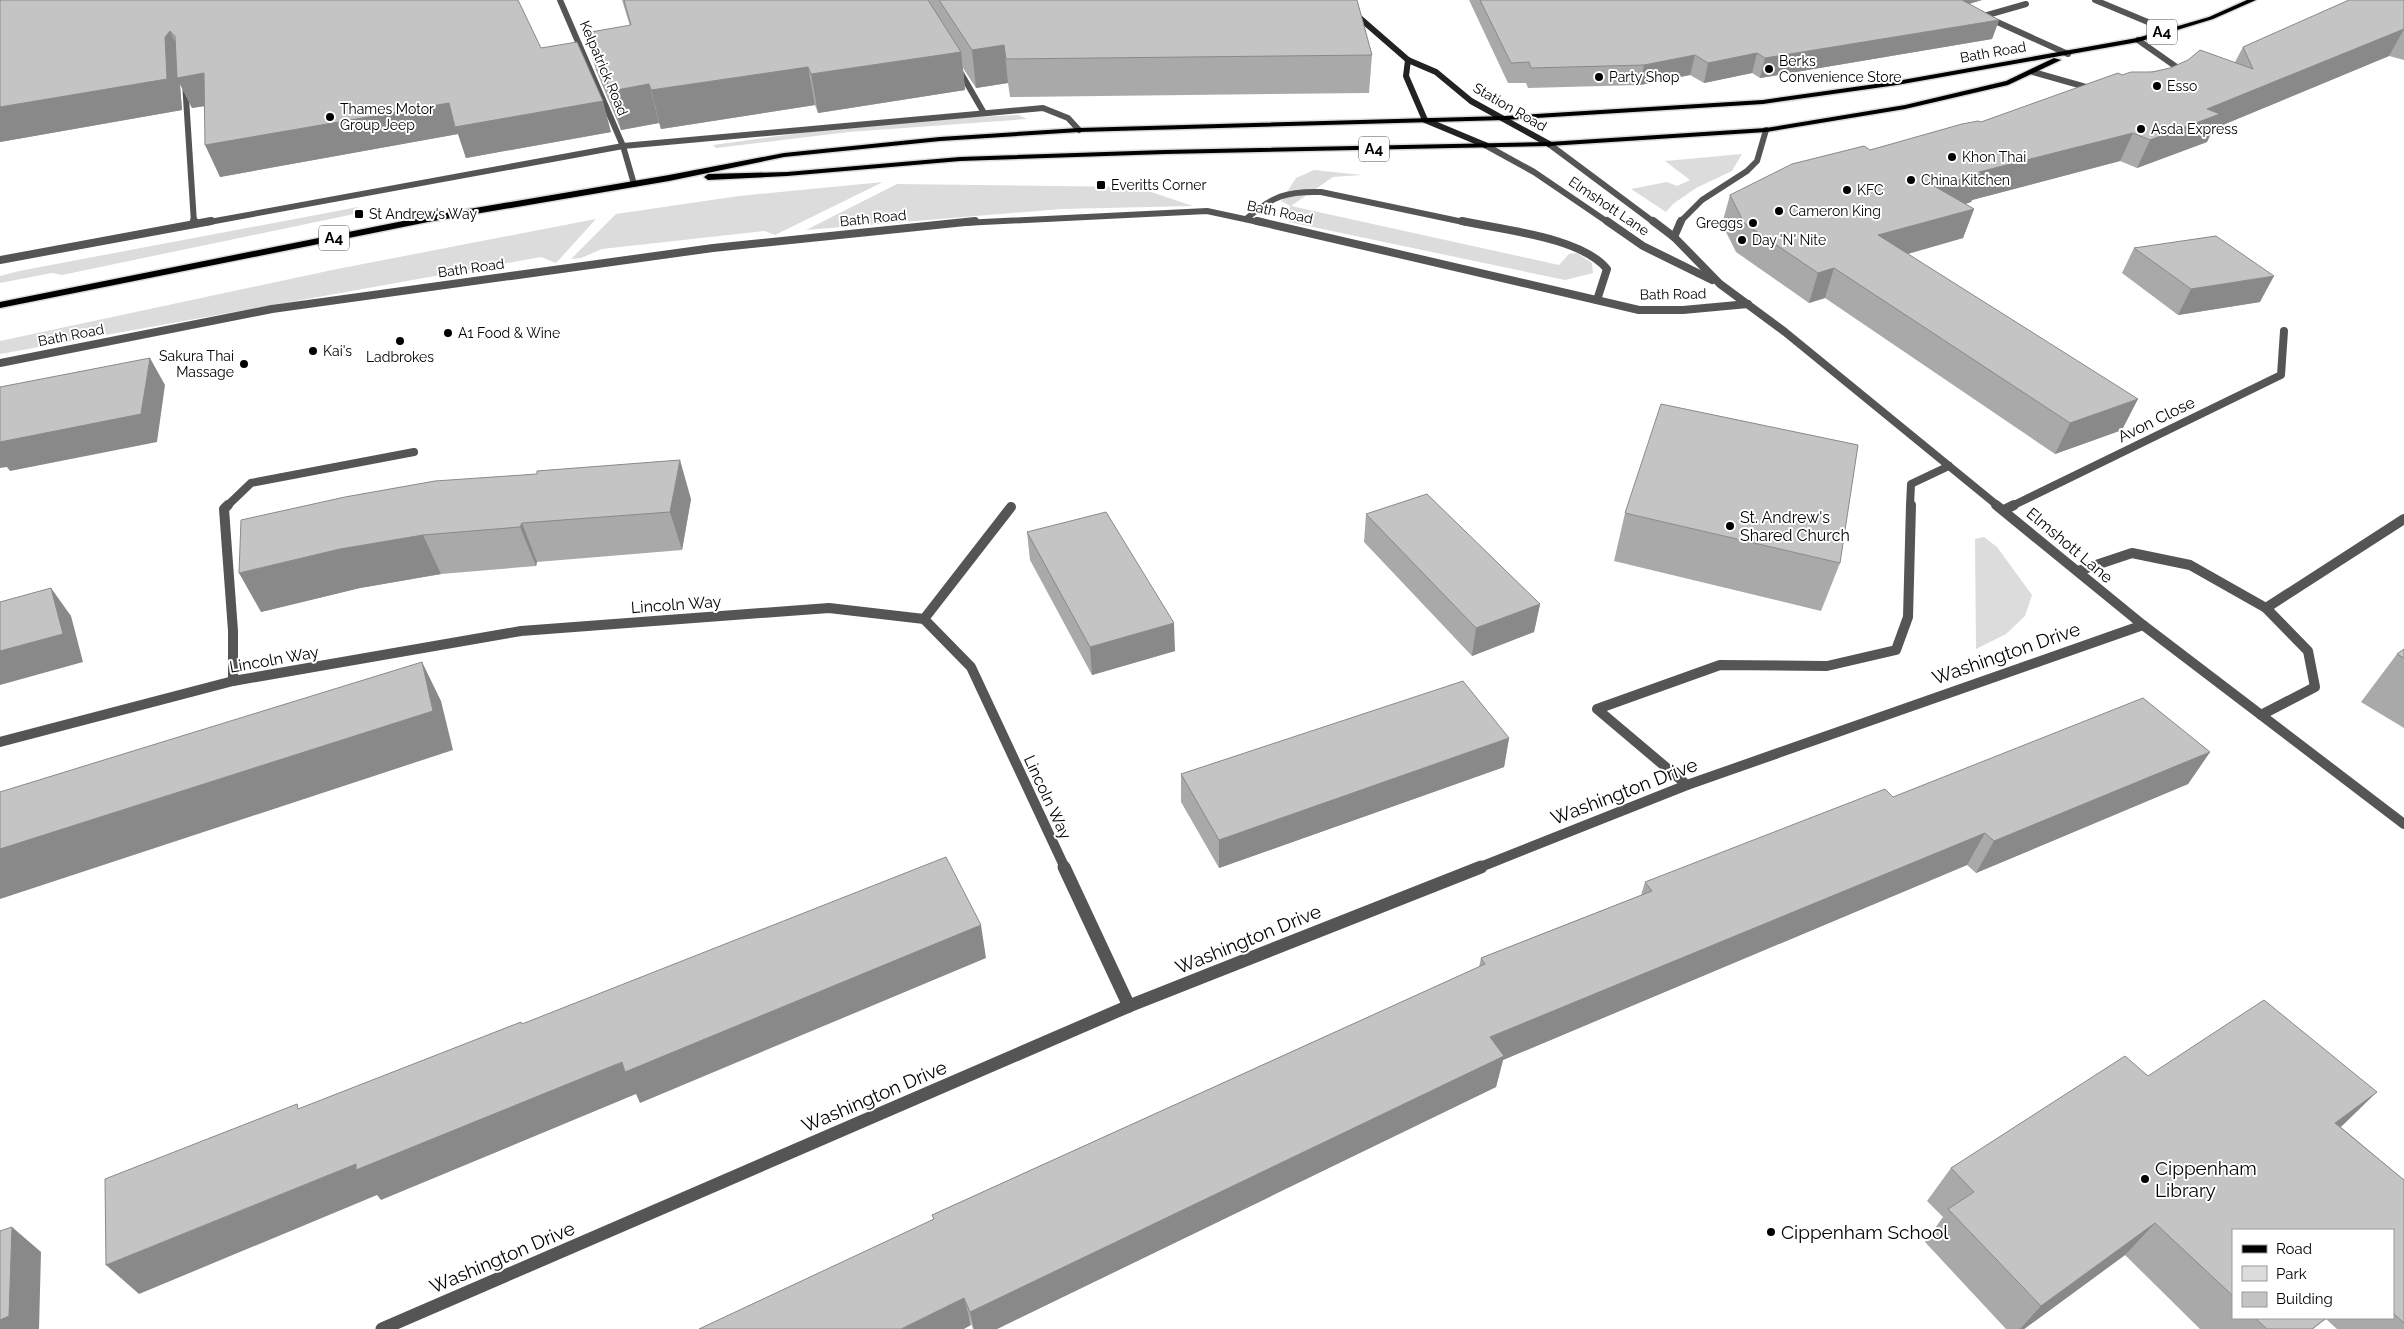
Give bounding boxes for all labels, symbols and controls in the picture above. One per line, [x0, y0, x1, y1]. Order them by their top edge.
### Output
street label: Kelpatrick Road [577, 18, 631, 118]
road number: A4 [2147, 20, 2177, 44]
street label: Bath Road [1959, 38, 2027, 66]
place label: Berks Convenience Store [1779, 53, 1902, 85]
marker: Berks Convenience Store [1763, 63, 1775, 75]
place label: Party Shop [1609, 69, 1680, 85]
marker: Party Shop [1593, 71, 1605, 83]
place label: Esso [2167, 78, 2197, 94]
street label: Station Road [1470, 80, 1550, 134]
marker: Esso [2151, 80, 2163, 92]
place label: Thames Motor Group Jeep [340, 101, 434, 133]
marker: Thames Motor Group Jeep [324, 111, 336, 123]
place label: Asda Express [2151, 121, 2238, 137]
marker: Asda Express [2135, 123, 2147, 135]
road number: A4 [1359, 136, 1389, 162]
place label: Khon Thai [1962, 149, 2026, 165]
marker: Khon Thai [1946, 151, 1958, 163]
place label: China Kitchen [1921, 172, 2010, 188]
street label: Elmshott Lane [1566, 173, 1652, 239]
marker: China Kitchen [1905, 174, 1917, 186]
place label: Everitts Corner [1111, 177, 1207, 193]
marker: Everitts Corner [1095, 179, 1107, 191]
place label: KFC [1857, 182, 1884, 198]
marker: KFC [1841, 184, 1853, 196]
street label: Bath Road [1246, 197, 1314, 227]
place label: Cameron King [1789, 203, 1881, 219]
marker: Cameron King [1773, 205, 1785, 217]
place label: St Andrew's Way [369, 206, 477, 222]
street label: Bath Road [839, 207, 907, 229]
marker: St Andrew's Way [353, 208, 365, 220]
place label: Greggs [1696, 215, 1743, 231]
marker: Greggs [1747, 217, 1759, 229]
road number: A4 [319, 226, 349, 250]
place label: Day 'N' Nite [1752, 232, 1826, 248]
marker: Day 'N' Nite [1736, 234, 1748, 246]
street label: Bath Road [437, 255, 505, 281]
street label: Bath Road [1639, 285, 1707, 303]
street label: Bath Road [37, 321, 105, 349]
place label: A1 Food & Wine [458, 325, 560, 341]
marker: A1 Food & Wine [442, 327, 454, 339]
marker: Ladbrokes [394, 335, 406, 347]
place label: Kai's [323, 343, 352, 359]
marker: Kai's [307, 345, 319, 357]
place label: Sakura Thai Massage [159, 348, 234, 380]
place label: Ladbrokes [366, 349, 434, 365]
marker: Sakura Thai Massage [238, 358, 250, 370]
street label: Avon Close [2115, 393, 2198, 446]
street label: Elmshott Lane [2023, 504, 2117, 587]
place label: St. Andrew's Shared Church [1740, 508, 1850, 545]
marker: St. Andrew's Shared Church [1724, 520, 1736, 532]
street label: Lincoln Way [630, 592, 722, 617]
street label: Washington Drive [1929, 617, 2083, 689]
street label: Lincoln Way [228, 642, 321, 677]
street label: Lincoln Way [1020, 752, 1075, 843]
street label: Washington Drive [1548, 753, 1700, 829]
street label: Washington Drive [1172, 900, 1324, 978]
street label: Washington Drive [798, 1056, 950, 1136]
place label: Cippenham Library [2155, 1157, 2257, 1201]
marker: Cippenham Library [2139, 1173, 2151, 1185]
street label: Washington Drive [426, 1217, 578, 1297]
place label: Cippenham School [1781, 1221, 1949, 1243]
marker: Cippenham School [1765, 1226, 1777, 1238]
legend [2232, 1229, 2394, 1319]
text: Road [2276, 1240, 2312, 1258]
text: Park [2276, 1265, 2307, 1283]
text: Building [2276, 1290, 2333, 1308]

